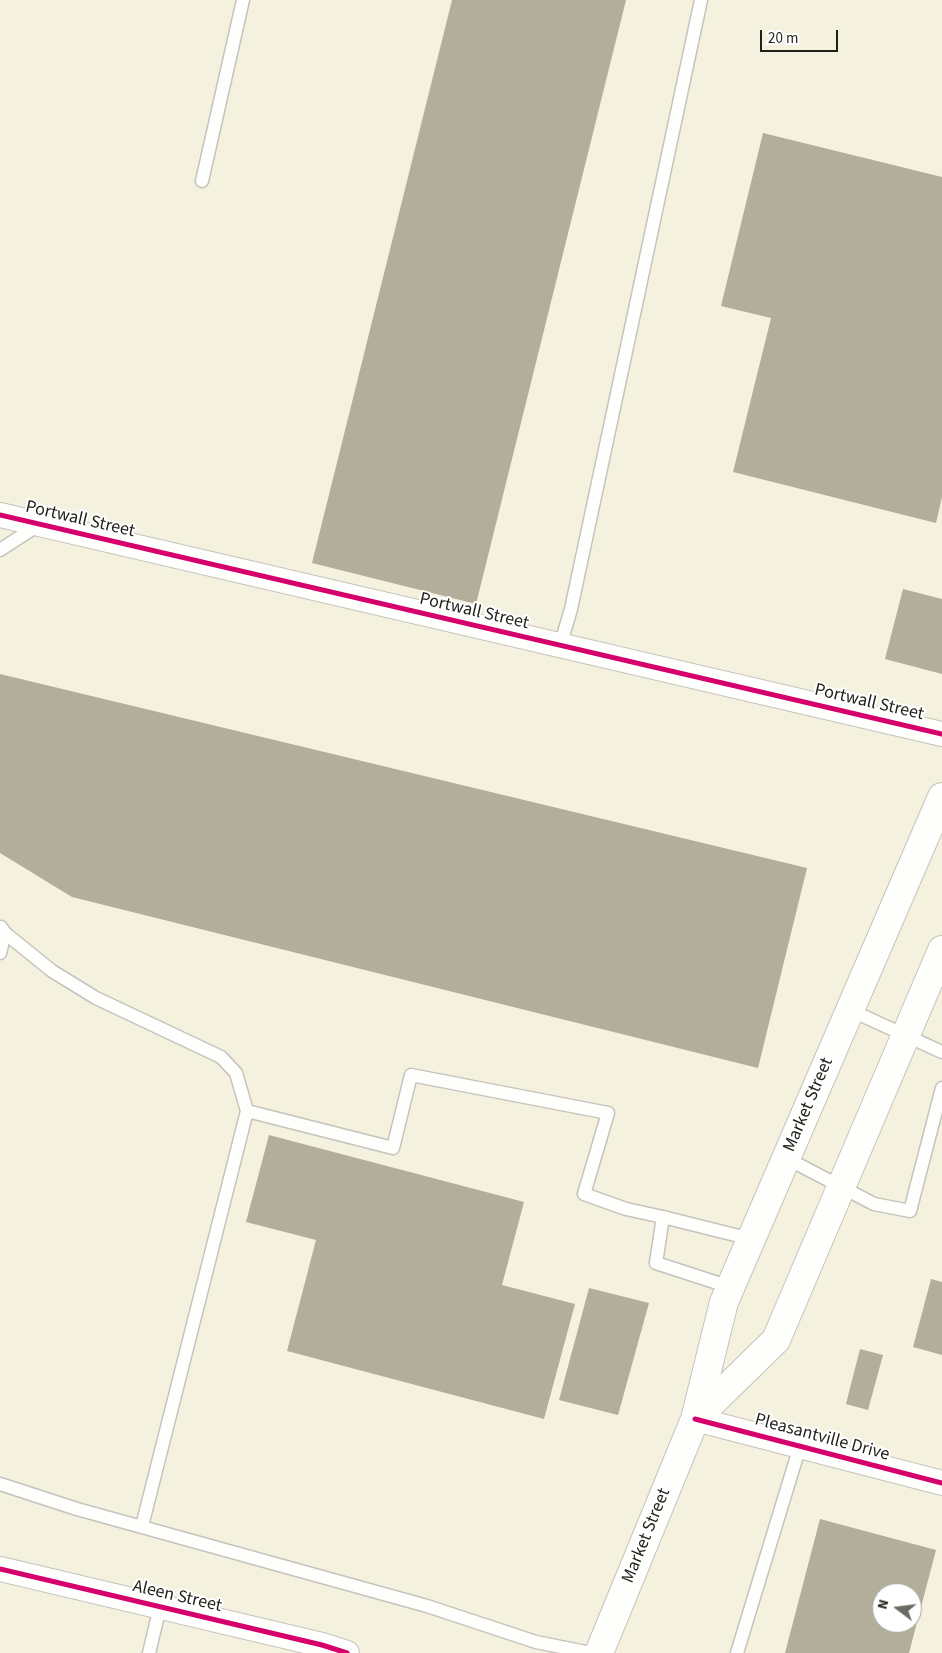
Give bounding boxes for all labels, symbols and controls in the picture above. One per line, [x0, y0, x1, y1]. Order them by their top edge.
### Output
scale bar [762, 20, 840, 52]
text: 20 m [768, 28, 798, 49]
street label: Portwall Street [23, 497, 137, 543]
street label: Portwall Street [417, 589, 531, 635]
street label: Portwall Street [812, 680, 926, 726]
street label: Market Street [779, 1055, 839, 1155]
street label: Pleasantville Drive [752, 1410, 892, 1466]
street label: Market Street [618, 1485, 676, 1587]
street label: Aleen Street [130, 1576, 224, 1618]
north arrow [872, 1583, 922, 1633]
text: N [873, 1597, 894, 1611]

